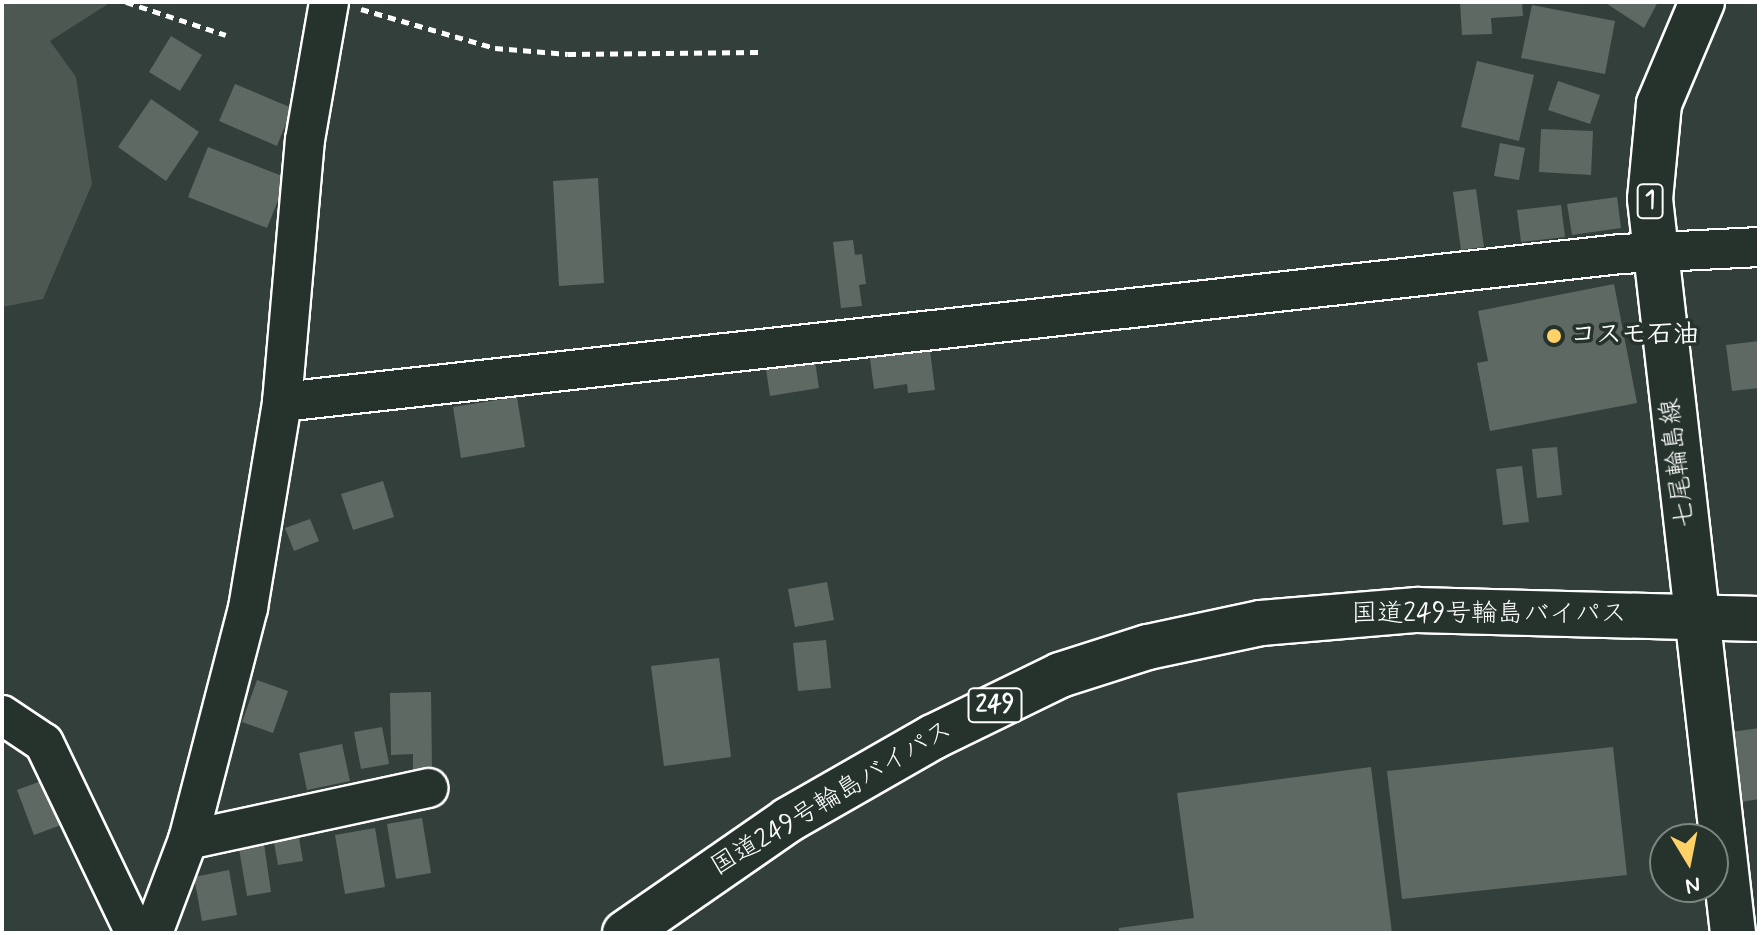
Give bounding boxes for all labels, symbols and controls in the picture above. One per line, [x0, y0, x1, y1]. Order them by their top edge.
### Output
road number: 1 [1636, 181, 1664, 221]
place label: コスモ石油 [1570, 320, 1700, 352]
marker: コスモ石油 [1545, 327, 1563, 345]
street label: 七尾輪島線 [1656, 397, 1702, 529]
street label: 国道249号輪島バイパス [1351, 599, 1627, 631]
road number: 249 [967, 685, 1023, 725]
street label: 国道249号輪島バイパス [706, 715, 958, 883]
north arrow [1649, 823, 1729, 903]
text: N [1683, 870, 1702, 900]

